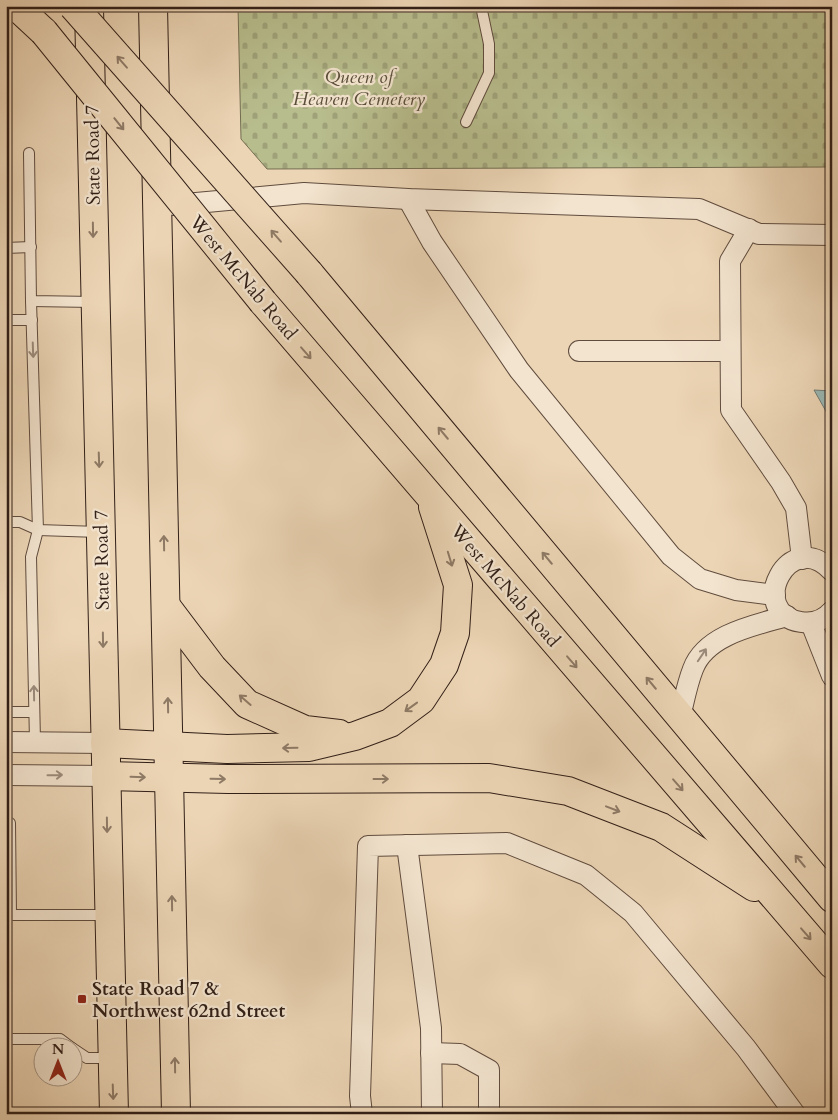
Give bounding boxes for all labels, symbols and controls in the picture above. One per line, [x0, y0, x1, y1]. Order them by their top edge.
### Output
one-way arrow [117, 56, 128, 69]
park label: Queen of Heaven Cemetery [293, 64, 425, 112]
street label: State Road 7 [79, 104, 107, 205]
one-way arrow [113, 117, 124, 130]
street label: West McNab Road [183, 209, 303, 345]
one-way arrow [88, 222, 98, 238]
one-way arrow [271, 230, 282, 243]
one-way arrow [28, 341, 37, 357]
one-way arrow [301, 346, 312, 359]
one-way arrow [437, 427, 448, 440]
one-way arrow [94, 452, 104, 468]
street label: State Road 7 [88, 509, 116, 610]
street label: West McNab Road [444, 518, 566, 653]
one-way arrow [160, 535, 169, 551]
one-way arrow [445, 551, 455, 567]
one-way arrow [542, 552, 553, 565]
one-way arrow [98, 632, 108, 648]
one-way arrow [697, 648, 707, 662]
one-way arrow [566, 655, 578, 668]
one-way arrow [646, 676, 657, 689]
one-way arrow [29, 685, 39, 701]
one-way arrow [238, 694, 251, 705]
one-way arrow [163, 697, 172, 713]
one-way arrow [404, 702, 418, 712]
one-way arrow [283, 743, 299, 752]
one-way arrow [46, 770, 63, 780]
one-way arrow [129, 772, 145, 782]
one-way arrow [210, 774, 226, 784]
one-way arrow [372, 774, 388, 784]
one-way arrow [672, 778, 684, 791]
one-way arrow [606, 805, 621, 814]
one-way arrow [102, 816, 112, 832]
one-way arrow [795, 855, 806, 868]
one-way arrow [167, 895, 177, 911]
one-way arrow [800, 927, 811, 940]
place label: State Road 7 & Northwest 62nd Street [92, 976, 285, 1024]
marker: State Road 7 & Northwest 62nd Street [76, 993, 88, 1005]
north arrow [32, 1038, 82, 1088]
text: N [52, 1040, 64, 1059]
one-way arrow [170, 1057, 180, 1074]
one-way arrow [109, 1084, 118, 1100]

